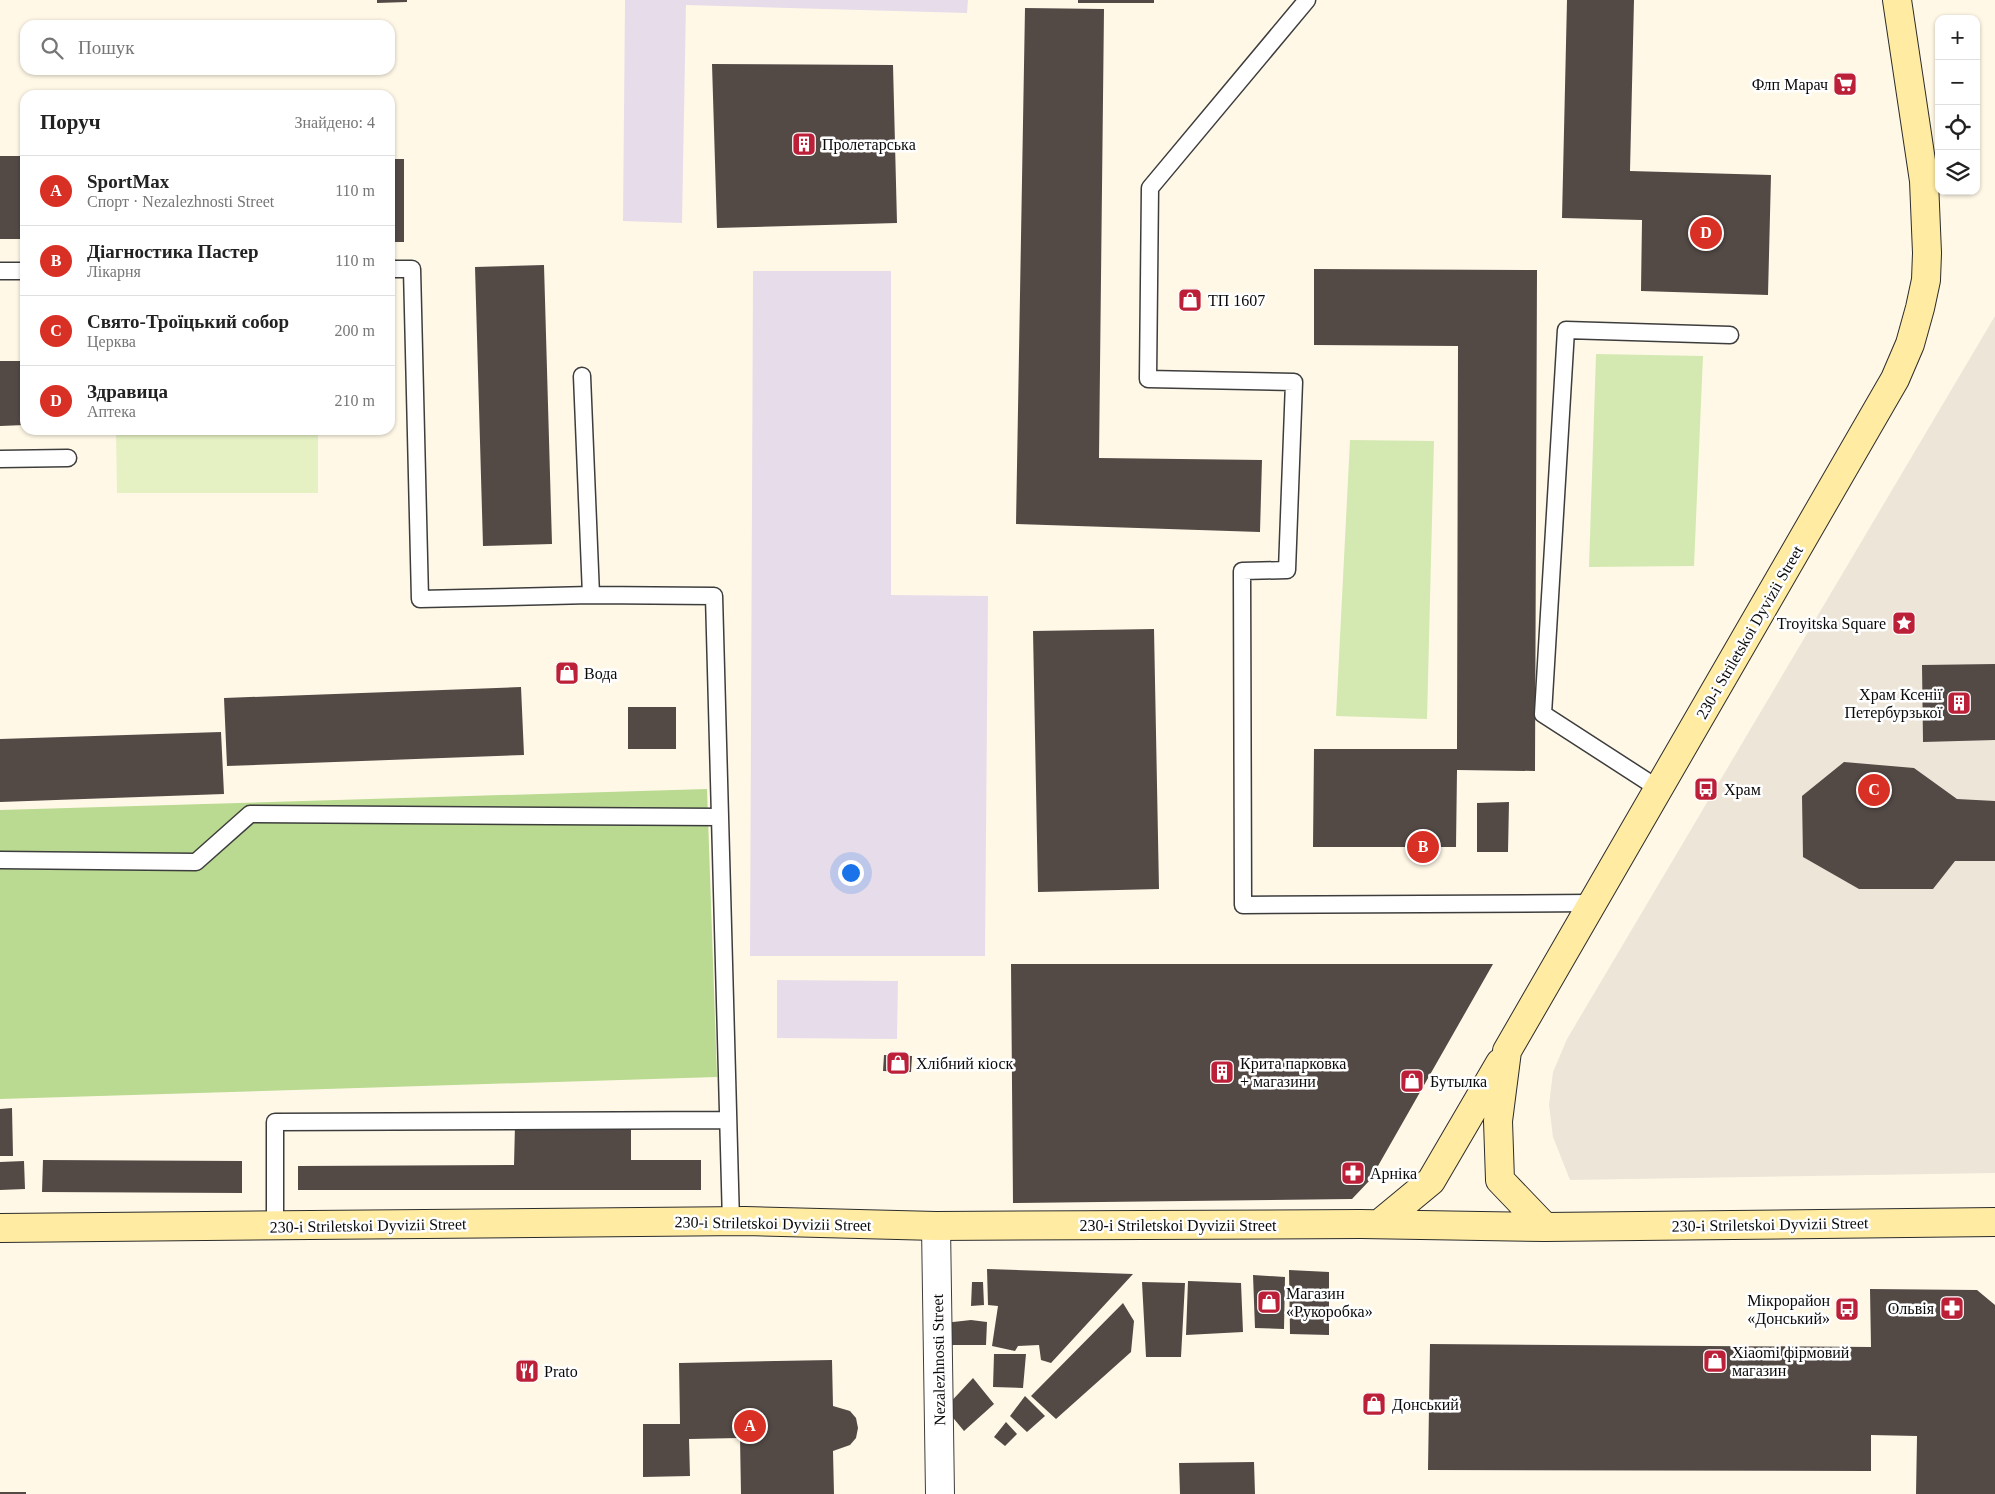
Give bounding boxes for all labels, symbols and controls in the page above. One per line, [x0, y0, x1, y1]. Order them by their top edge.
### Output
map controls [1935, 15, 1980, 195]
button: + [1935, 15, 1980, 60]
search box [20, 20, 395, 75]
icon: search [38, 34, 66, 62]
text: Пошук [78, 37, 135, 58]
button: − [1935, 60, 1980, 105]
supermarket icon: Флп Марач [1832, 71, 1858, 97]
place label: Флп Марач [1752, 76, 1828, 94]
button: locate [1935, 105, 1980, 150]
text: Поруч [40, 110, 101, 134]
text: Знайдено: 4 [295, 114, 375, 131]
building icon: Пролетарська [791, 131, 817, 157]
place label: Пролетарська [822, 136, 916, 154]
button: layers [1935, 150, 1980, 195]
text: SportMax [87, 171, 169, 192]
text: A [50, 182, 62, 199]
text: 110 m [335, 182, 375, 199]
text: Спорт · Nezalezhnosti Street [87, 193, 274, 210]
pin: D [1690, 214, 1722, 252]
text: Діагностика Пастер [87, 241, 259, 262]
text: B [51, 252, 61, 269]
text: 110 m [335, 252, 375, 269]
text: Лікарня [87, 263, 141, 280]
shop icon: ТП 1607 [1177, 287, 1203, 313]
place label: ТП 1607 [1208, 292, 1265, 309]
text: Свято-Троїцький собор [87, 311, 289, 332]
text: C [50, 322, 62, 339]
text: 200 m [335, 322, 375, 339]
text: Церква [87, 333, 136, 350]
text: Здравица [87, 381, 168, 402]
text: D [50, 392, 62, 409]
text: 210 m [335, 392, 375, 409]
text: Аптека [87, 403, 136, 420]
street label: 230-i Striletskoi Dyvizii Street [1693, 542, 1807, 722]
place icon: Troyitska Square [1891, 610, 1917, 636]
place label: Troyitska Square [1777, 615, 1886, 633]
shop icon: Вода [554, 660, 580, 686]
place label: Вода [584, 665, 617, 683]
place label: Храм Ксенії Петербурзької [1845, 686, 1943, 722]
building icon: Храм Ксенії Петербурзької [1946, 690, 1972, 716]
pin: C [1858, 771, 1890, 809]
bus stop icon: Храм [1693, 776, 1719, 802]
place label: Храм [1724, 781, 1761, 799]
pin: B [1407, 828, 1439, 866]
your location [838, 860, 864, 886]
shop icon: Хлібний кіоск [885, 1050, 911, 1076]
place label: Хлібний кіоск [916, 1055, 1014, 1072]
place label: Крита парковка + магазини [1240, 1055, 1346, 1090]
building icon: Крита парковка + магазини [1209, 1059, 1235, 1085]
shop icon: Бутылка [1399, 1068, 1425, 1094]
place label: Бутылка [1430, 1073, 1487, 1091]
pharmacy icon: Арніка [1340, 1160, 1366, 1186]
place label: Арніка [1370, 1165, 1417, 1183]
street label: 230-i Striletskoi Dyvizii Street [674, 1213, 872, 1235]
street label: 230-i Striletskoi Dyvizii Street [1671, 1214, 1869, 1236]
street label: 230-i Striletskoi Dyvizii Street [269, 1215, 467, 1237]
street label: 230-i Striletskoi Dyvizii Street [1080, 1217, 1277, 1235]
place label: Магазин «Рукоробка» [1286, 1285, 1373, 1321]
shop icon: Магазин «Рукоробка» [1256, 1289, 1282, 1315]
place label: Мікрорайон «Донський» [1747, 1292, 1830, 1328]
street label: Nezalezhnosti Street [929, 1293, 948, 1426]
pharmacy icon: Ольвія [1939, 1295, 1965, 1321]
bus stop icon: Мікрорайон «Донський» [1834, 1296, 1860, 1322]
place label: Ольвія [1888, 1300, 1935, 1317]
place label: Xiaomi фірмовий магазин [1732, 1344, 1850, 1379]
shop icon: Xiaomi фірмовий магазин [1702, 1348, 1728, 1374]
restaurant icon: Prato [514, 1358, 540, 1384]
place label: Prato [544, 1363, 578, 1380]
shop icon: Донський [1361, 1391, 1387, 1417]
place label: Донський [1392, 1396, 1459, 1414]
pin: A [734, 1407, 766, 1445]

